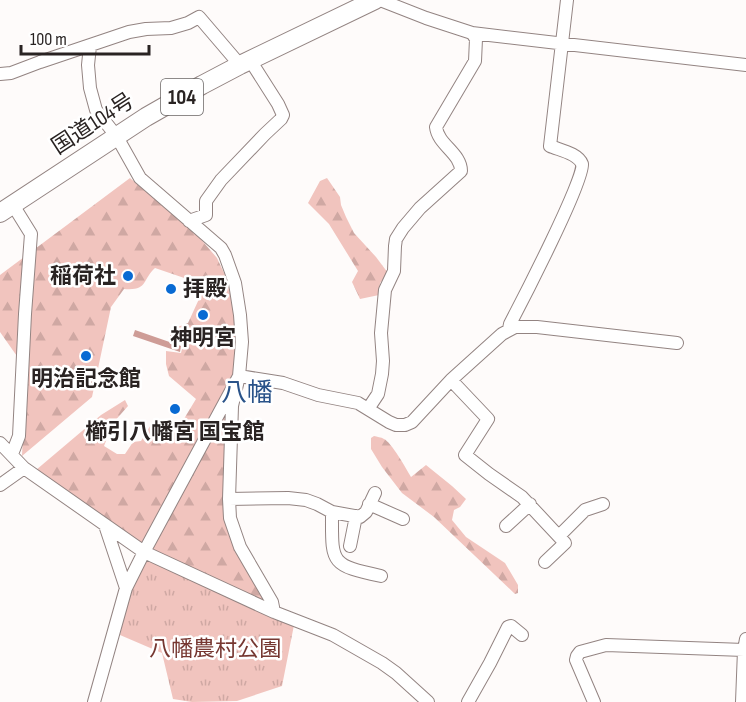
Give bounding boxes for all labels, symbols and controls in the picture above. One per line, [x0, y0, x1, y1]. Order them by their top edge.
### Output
scale bar [21, 18, 148, 56]
text: 100 m [30, 29, 67, 50]
road number: 104 [161, 79, 203, 115]
street label: 国道104号 [47, 87, 139, 161]
place label: 稲荷社 [50, 263, 116, 290]
marker: 稲荷社 [121, 269, 135, 283]
place label: 拝殿 [183, 276, 227, 303]
marker: 拝殿 [164, 282, 178, 296]
marker: 神明宮 [196, 308, 210, 322]
place label: 神明宮 [170, 325, 236, 352]
marker: 明治記念館 [79, 349, 93, 363]
place label: 明治記念館 [31, 366, 141, 393]
district label: 八幡 [221, 378, 273, 409]
marker: 櫛引八幡宮 国宝館 [168, 402, 182, 416]
place label: 櫛引八幡宮 国宝館 [85, 419, 265, 446]
park label: 八幡農村公園 [149, 636, 281, 663]

